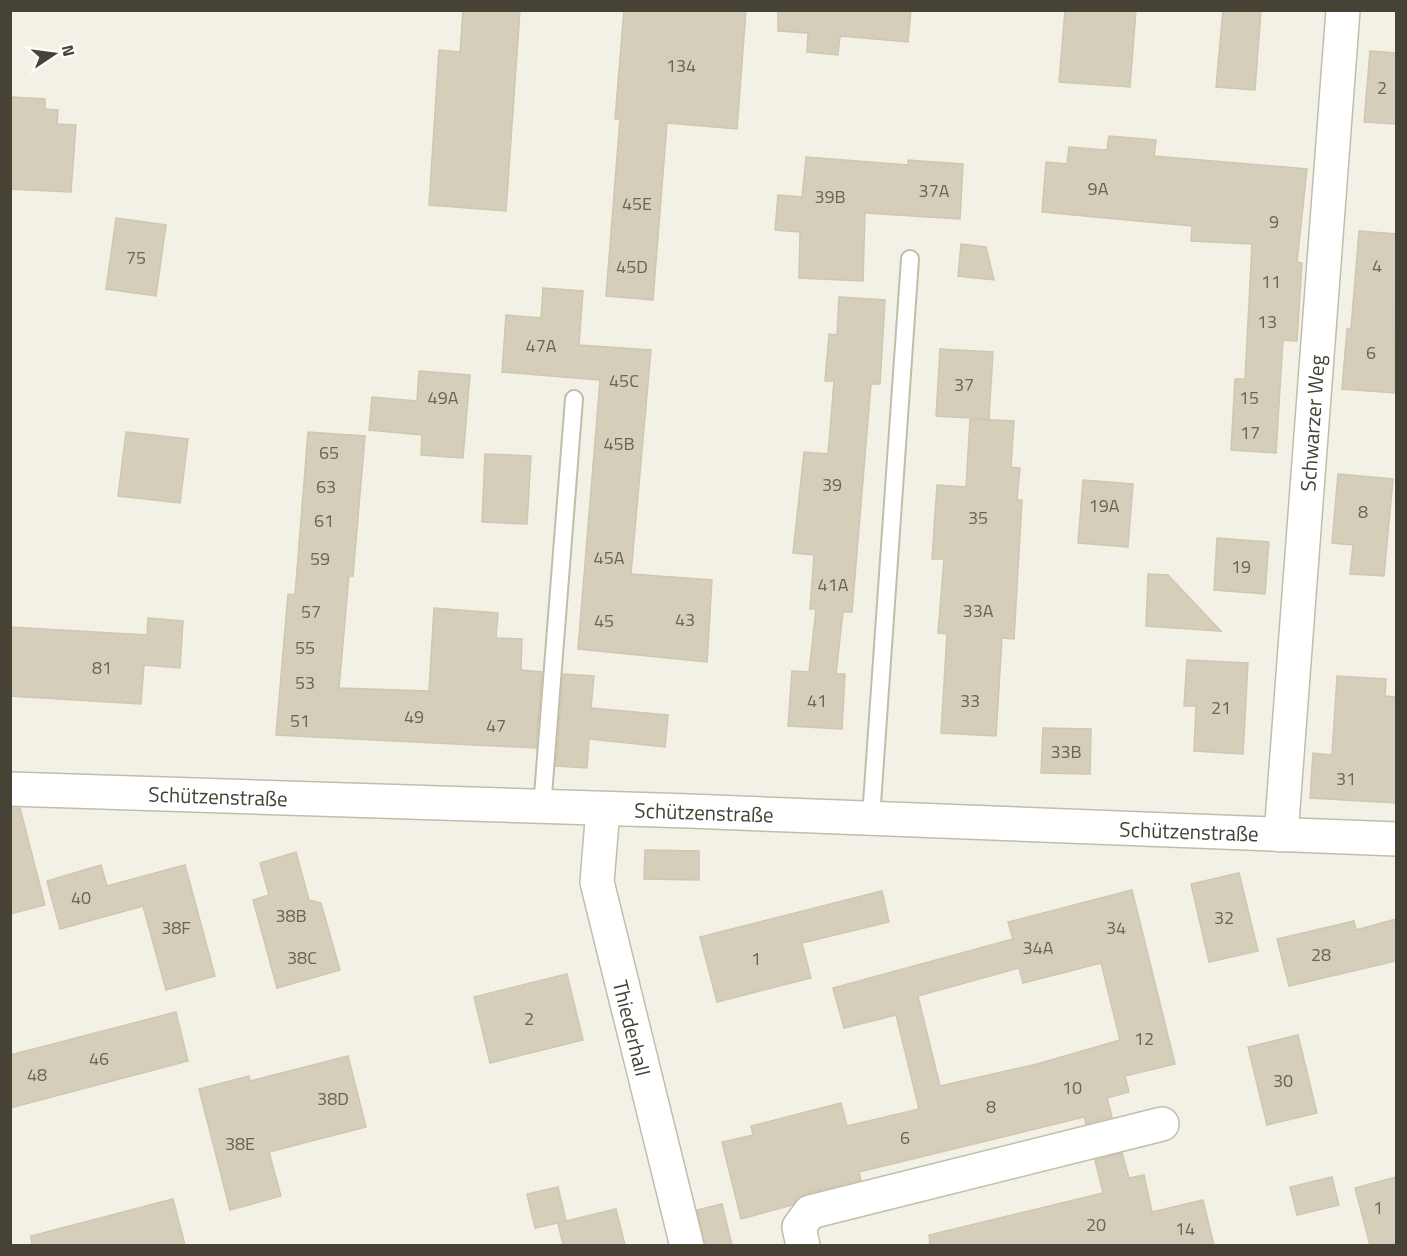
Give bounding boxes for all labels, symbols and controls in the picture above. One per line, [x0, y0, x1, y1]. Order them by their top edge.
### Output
north arrow [24, 24, 84, 84]
text: N [56, 43, 82, 59]
house number: 134 [666, 52, 696, 79]
house number: 2 [1377, 74, 1387, 101]
house number: 9A [1088, 175, 1109, 202]
house number: 37A [919, 177, 950, 204]
house number: 39B [814, 183, 846, 210]
house number: 45E [622, 190, 652, 217]
house number: 9 [1269, 208, 1279, 235]
house number: 75 [126, 244, 146, 271]
house number: 4 [1372, 252, 1382, 279]
house number: 45D [616, 253, 648, 280]
house number: 11 [1261, 268, 1281, 295]
house number: 13 [1257, 308, 1277, 335]
house number: 47A [526, 332, 557, 359]
house number: 6 [1366, 339, 1376, 366]
street label: Schwarzer Weg [1291, 353, 1333, 492]
house number: 45C [609, 367, 639, 394]
house number: 37 [954, 371, 974, 398]
house number: 49A [428, 384, 459, 411]
house number: 15 [1239, 384, 1259, 411]
house number: 17 [1240, 419, 1260, 446]
house number: 45B [603, 430, 635, 457]
house number: 65 [319, 439, 339, 466]
house number: 39 [822, 471, 842, 498]
house number: 63 [316, 473, 336, 500]
house number: 19A [1089, 492, 1120, 519]
house number: 8 [1358, 498, 1368, 525]
house number: 35 [968, 504, 988, 531]
house number: 61 [314, 507, 334, 534]
house number: 45A [594, 544, 625, 571]
house number: 59 [310, 545, 330, 572]
house number: 19 [1231, 553, 1251, 580]
house number: 41A [818, 571, 849, 598]
house number: 33A [963, 597, 994, 624]
house number: 57 [301, 598, 321, 625]
house number: 43 [675, 606, 695, 633]
house number: 45 [594, 607, 614, 634]
house number: 55 [295, 634, 315, 661]
house number: 81 [92, 654, 112, 681]
house number: 53 [295, 669, 315, 696]
house number: 41 [807, 687, 827, 714]
house number: 33 [960, 687, 980, 714]
house number: 21 [1211, 694, 1231, 721]
house number: 49 [404, 703, 424, 730]
house number: 51 [290, 707, 310, 734]
house number: 47 [486, 712, 506, 739]
house number: 33B [1050, 738, 1082, 765]
house number: 31 [1336, 765, 1356, 792]
street label: Schützenstraße [148, 778, 288, 814]
street label: Schützenstraße [634, 794, 774, 830]
street label: Schützenstraße [1119, 813, 1259, 849]
house number: 40 [71, 884, 91, 911]
house number: 38B [275, 902, 307, 929]
house number: 32 [1214, 904, 1234, 931]
house number: 38F [161, 914, 191, 941]
house number: 34 [1106, 914, 1126, 941]
house number: 34A [1023, 934, 1054, 961]
house number: 28 [1311, 941, 1331, 968]
house number: 38C [287, 944, 317, 971]
house number: 1 [751, 945, 761, 972]
street label: Thiederhall [605, 977, 659, 1079]
house number: 2 [524, 1005, 534, 1032]
house number: 12 [1134, 1025, 1154, 1052]
house number: 46 [89, 1045, 109, 1072]
house number: 48 [27, 1061, 47, 1088]
house number: 30 [1273, 1067, 1293, 1094]
house number: 10 [1062, 1074, 1082, 1101]
house number: 38D [317, 1085, 349, 1112]
house number: 8 [986, 1093, 996, 1120]
house number: 6 [900, 1124, 910, 1151]
house number: 38E [225, 1130, 255, 1157]
house number: 1 [1373, 1194, 1383, 1221]
house number: 20 [1086, 1211, 1106, 1238]
house number: 14 [1175, 1215, 1195, 1242]

